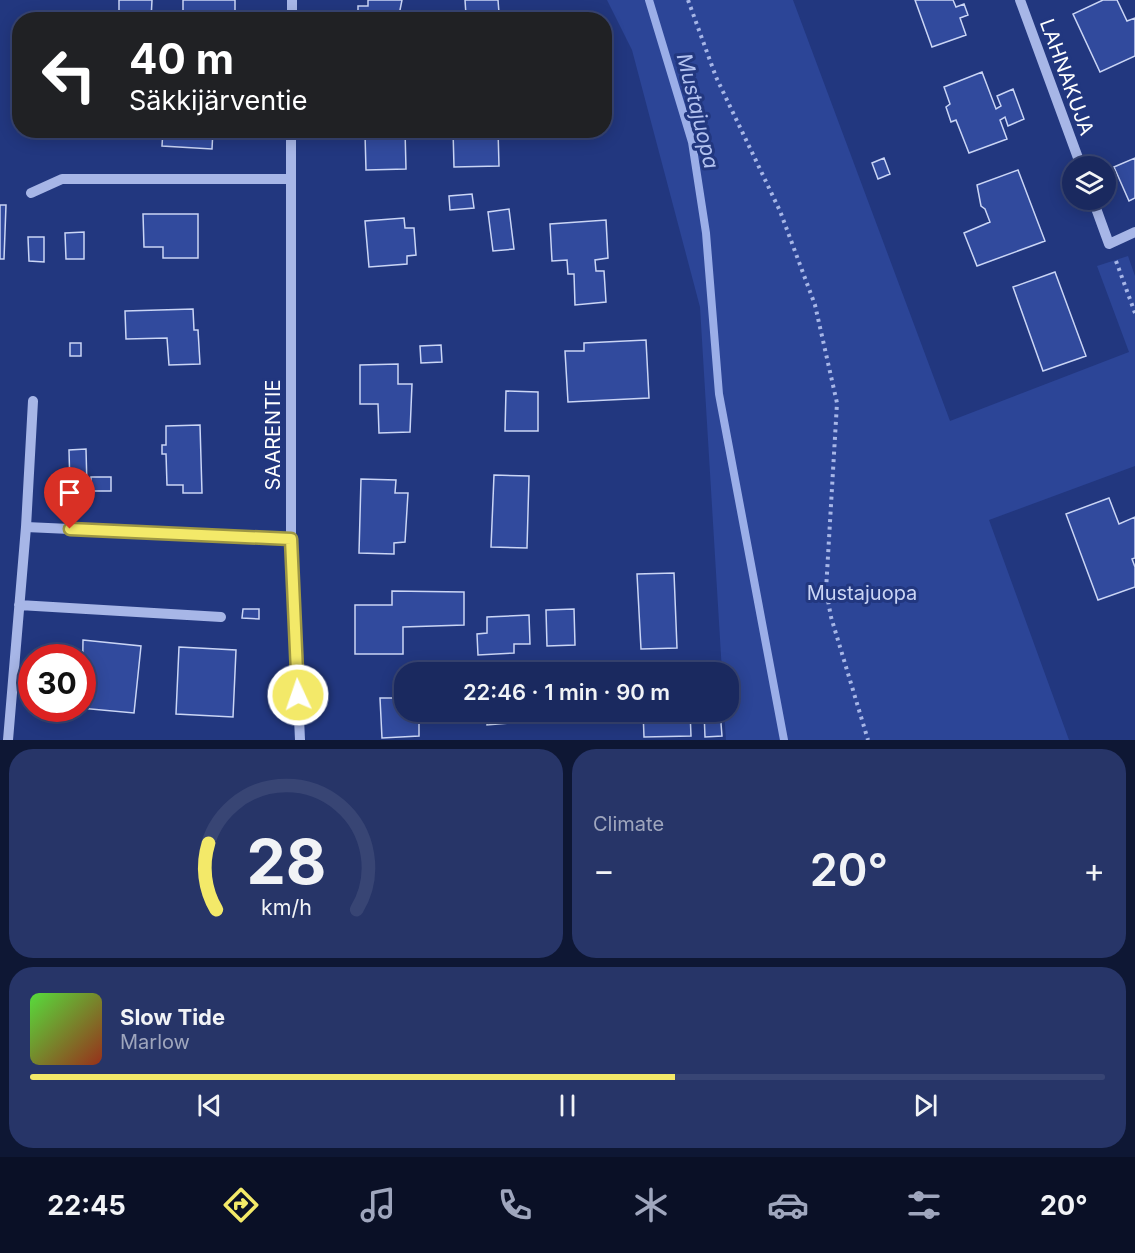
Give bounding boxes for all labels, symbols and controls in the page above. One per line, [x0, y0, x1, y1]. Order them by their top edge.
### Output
street label: LAHNAKUJA [1035, 16, 1099, 139]
text: 40 m [129, 33, 234, 84]
icon: left [30, 36, 108, 114]
water label: Mustajuopa [672, 51, 724, 171]
text: Säkkijärventie [129, 84, 307, 117]
map controls [1062, 156, 1116, 210]
button: layers [1062, 156, 1116, 210]
street label: SAARENTIE [261, 380, 285, 491]
pin [44, 467, 95, 529]
icon: arrive [53, 476, 86, 509]
park label: Mustajuopa [807, 581, 917, 605]
speed limit sign: 30 [18, 644, 96, 722]
position arrow [266, 663, 330, 727]
text: 22:46 · 1 min · 90 m [463, 679, 670, 705]
text: Climate [593, 812, 664, 836]
text: 28 [246, 824, 326, 899]
text: 20° [810, 842, 888, 897]
text: − [593, 850, 615, 890]
text: + [1083, 850, 1105, 890]
text: km/h [261, 895, 311, 921]
text: Slow Tide [120, 1004, 225, 1030]
text: Marlow [120, 1030, 190, 1054]
icon: previous [193, 1089, 226, 1122]
icon: pause [551, 1089, 584, 1122]
icon: next [909, 1089, 942, 1122]
icon: directions [220, 1184, 262, 1226]
icon: music [357, 1184, 399, 1226]
icon: phone [494, 1184, 536, 1226]
icon: climate [630, 1184, 672, 1226]
icon: car [767, 1184, 809, 1226]
icon: filters [903, 1184, 945, 1226]
text: 22:45 [47, 1189, 126, 1222]
text: 20° [1040, 1189, 1088, 1222]

